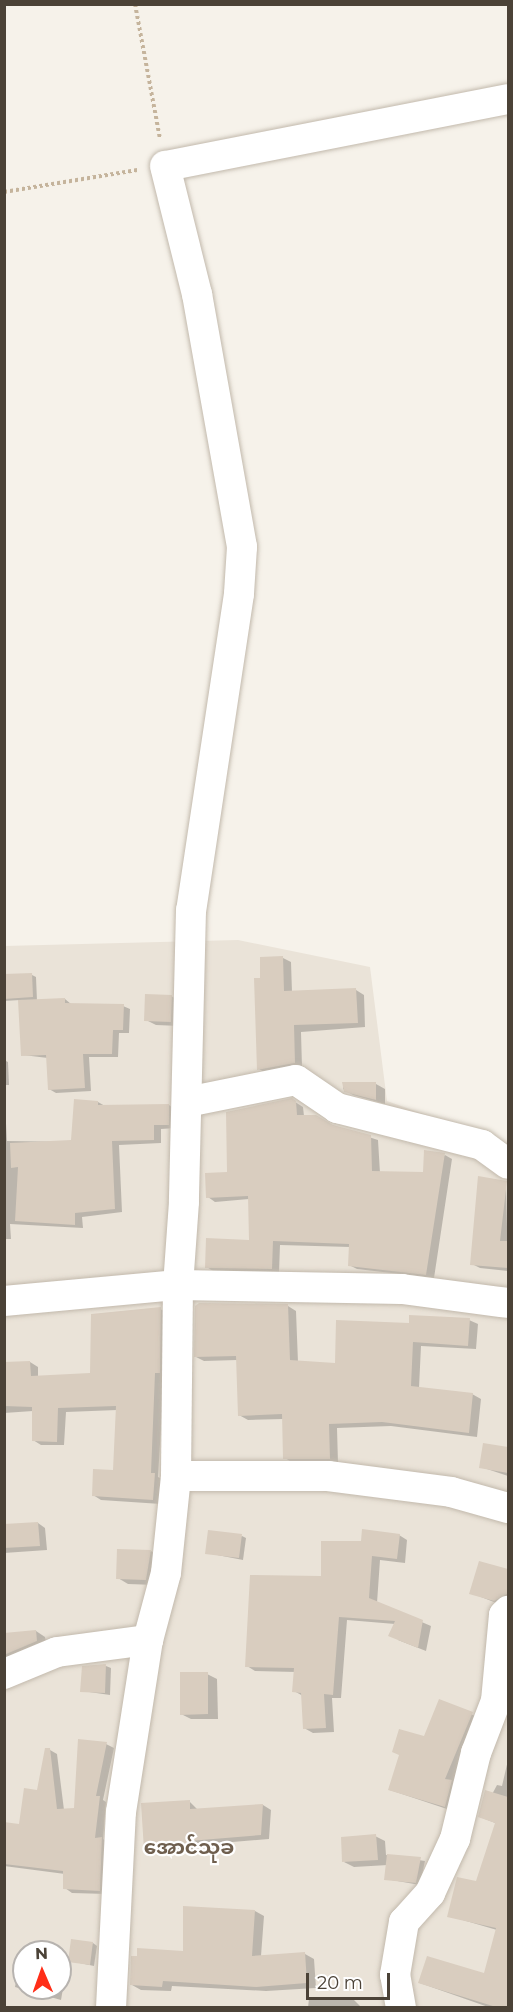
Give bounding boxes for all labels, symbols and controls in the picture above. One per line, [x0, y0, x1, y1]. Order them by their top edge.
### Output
district label: အောင်သုခ [144, 1835, 234, 1859]
north arrow [12, 1940, 72, 2000]
text: N [35, 1944, 48, 1963]
scale bar [309, 1961, 393, 1999]
text: 20 m [317, 1972, 363, 1994]

